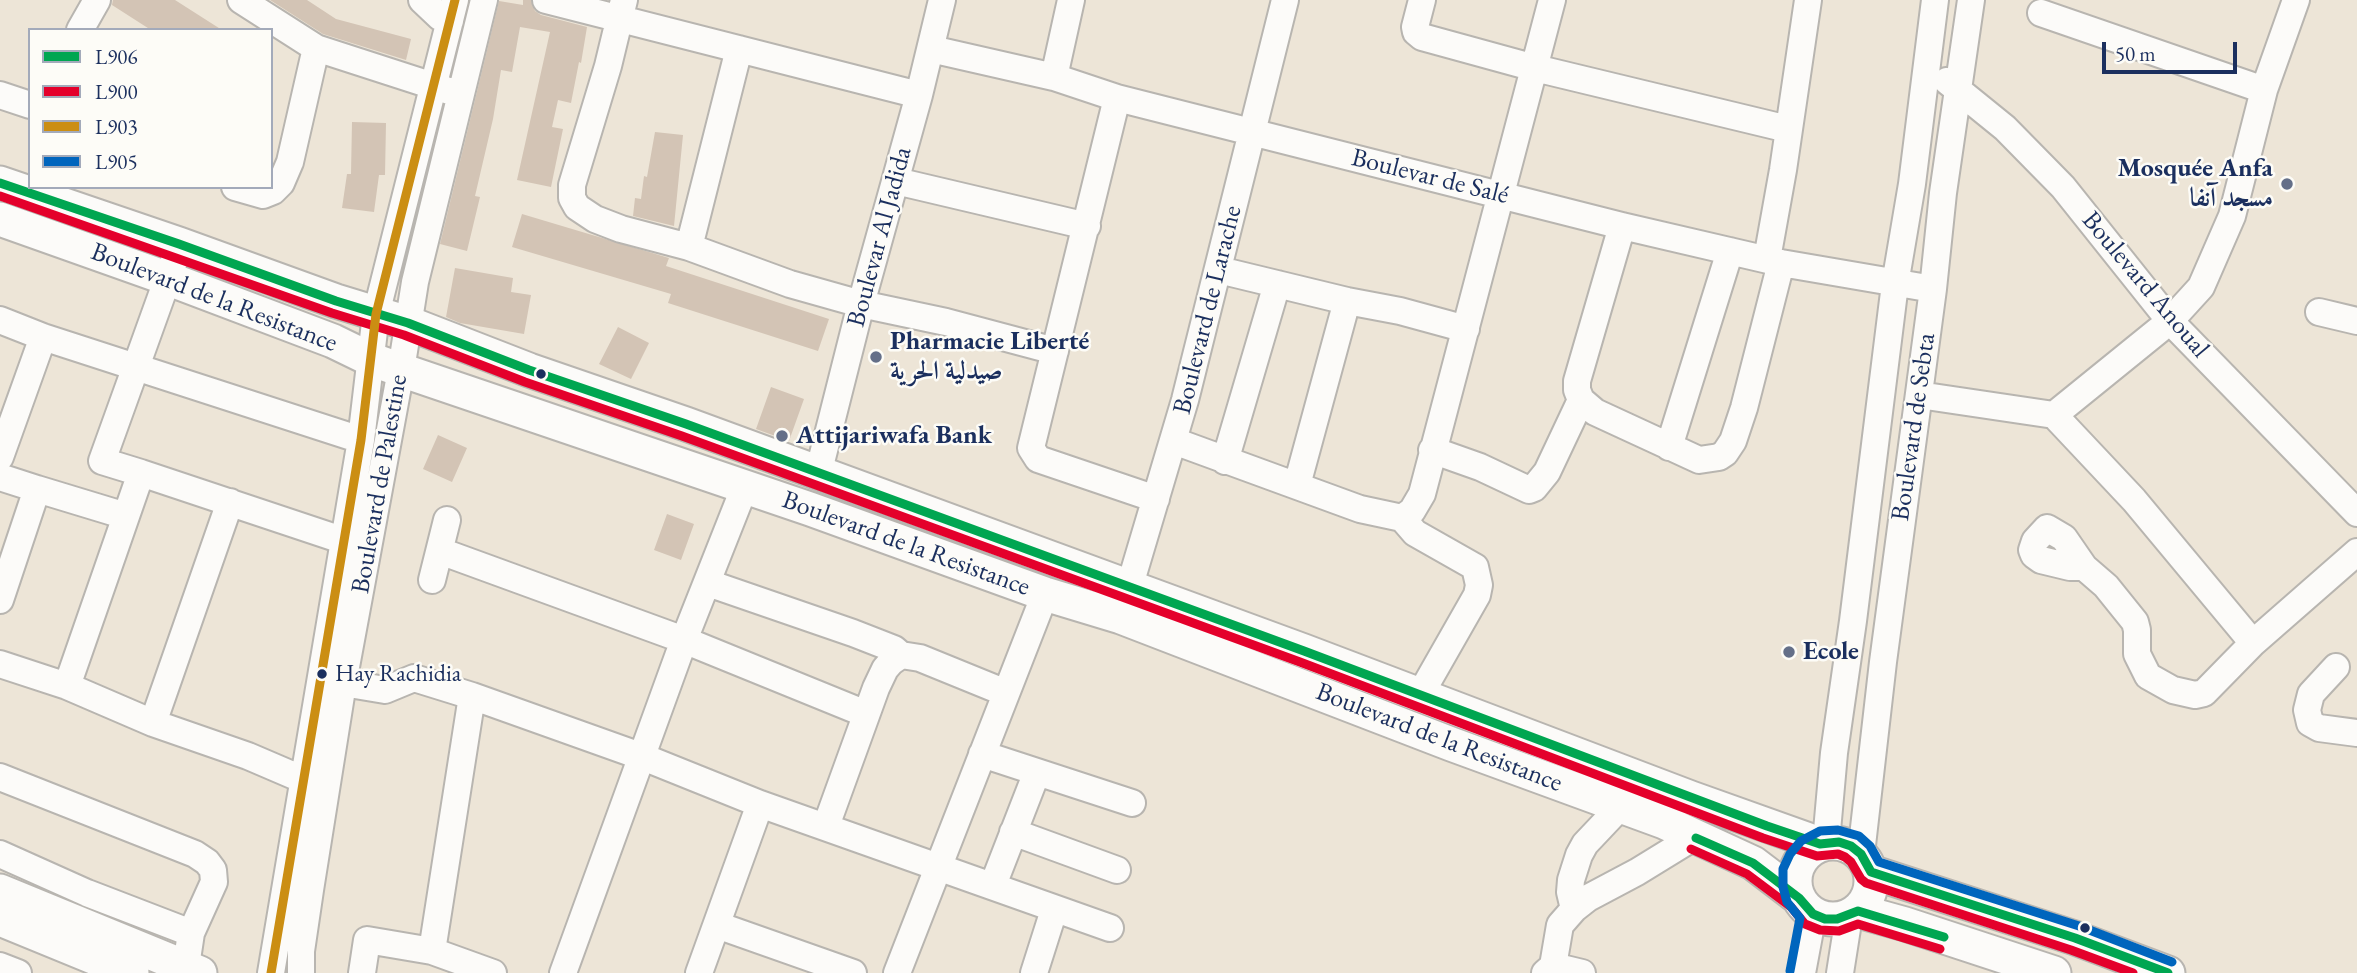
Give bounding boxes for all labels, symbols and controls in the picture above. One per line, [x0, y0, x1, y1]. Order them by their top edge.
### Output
legend [28, 28, 273, 189]
scale bar [2105, 28, 2240, 72]
text: 50 m [2115, 40, 2156, 67]
text: L906 [95, 43, 138, 70]
text: L900 [95, 78, 138, 105]
text: L903 [95, 113, 138, 140]
street label: Boulevar de Salé [1348, 142, 1512, 212]
street label: Boulevar Al Jadida [841, 144, 919, 330]
text: L905 [95, 148, 138, 175]
place label: Mosquée Anfa مسجد آنفا [2117, 153, 2273, 214]
marker: Mosquée Anfa مسجد آنفا [2279, 176, 2295, 192]
street label: Boulevard de Larache [1167, 202, 1249, 418]
street label: Boulevard Anoual [2075, 205, 2215, 365]
street label: Boulevard de la Resistance [86, 237, 342, 359]
place label: Pharmacie Liberté صيدلية الحرية [890, 326, 1089, 388]
street label: Boulevard de Sebta [1885, 331, 1943, 523]
marker: Pharmacie Liberté صيدلية الحرية [868, 349, 884, 365]
unlabelled marker [534, 367, 548, 381]
street label: Boulevard de Palestine [345, 372, 415, 596]
place label: Attijariwafa Bank [796, 420, 992, 452]
marker: Attijariwafa Bank [774, 428, 790, 444]
street label: Boulevard de la Resistance [778, 485, 1034, 603]
place label: Ecole [1803, 636, 1859, 668]
marker: Ecole [1781, 644, 1797, 660]
place label: Hay Rachidia [335, 660, 461, 688]
marker: Hay Rachidia [315, 667, 329, 681]
street label: Boulevard de la Resistance [1311, 677, 1567, 799]
unlabelled marker [2078, 921, 2092, 935]

